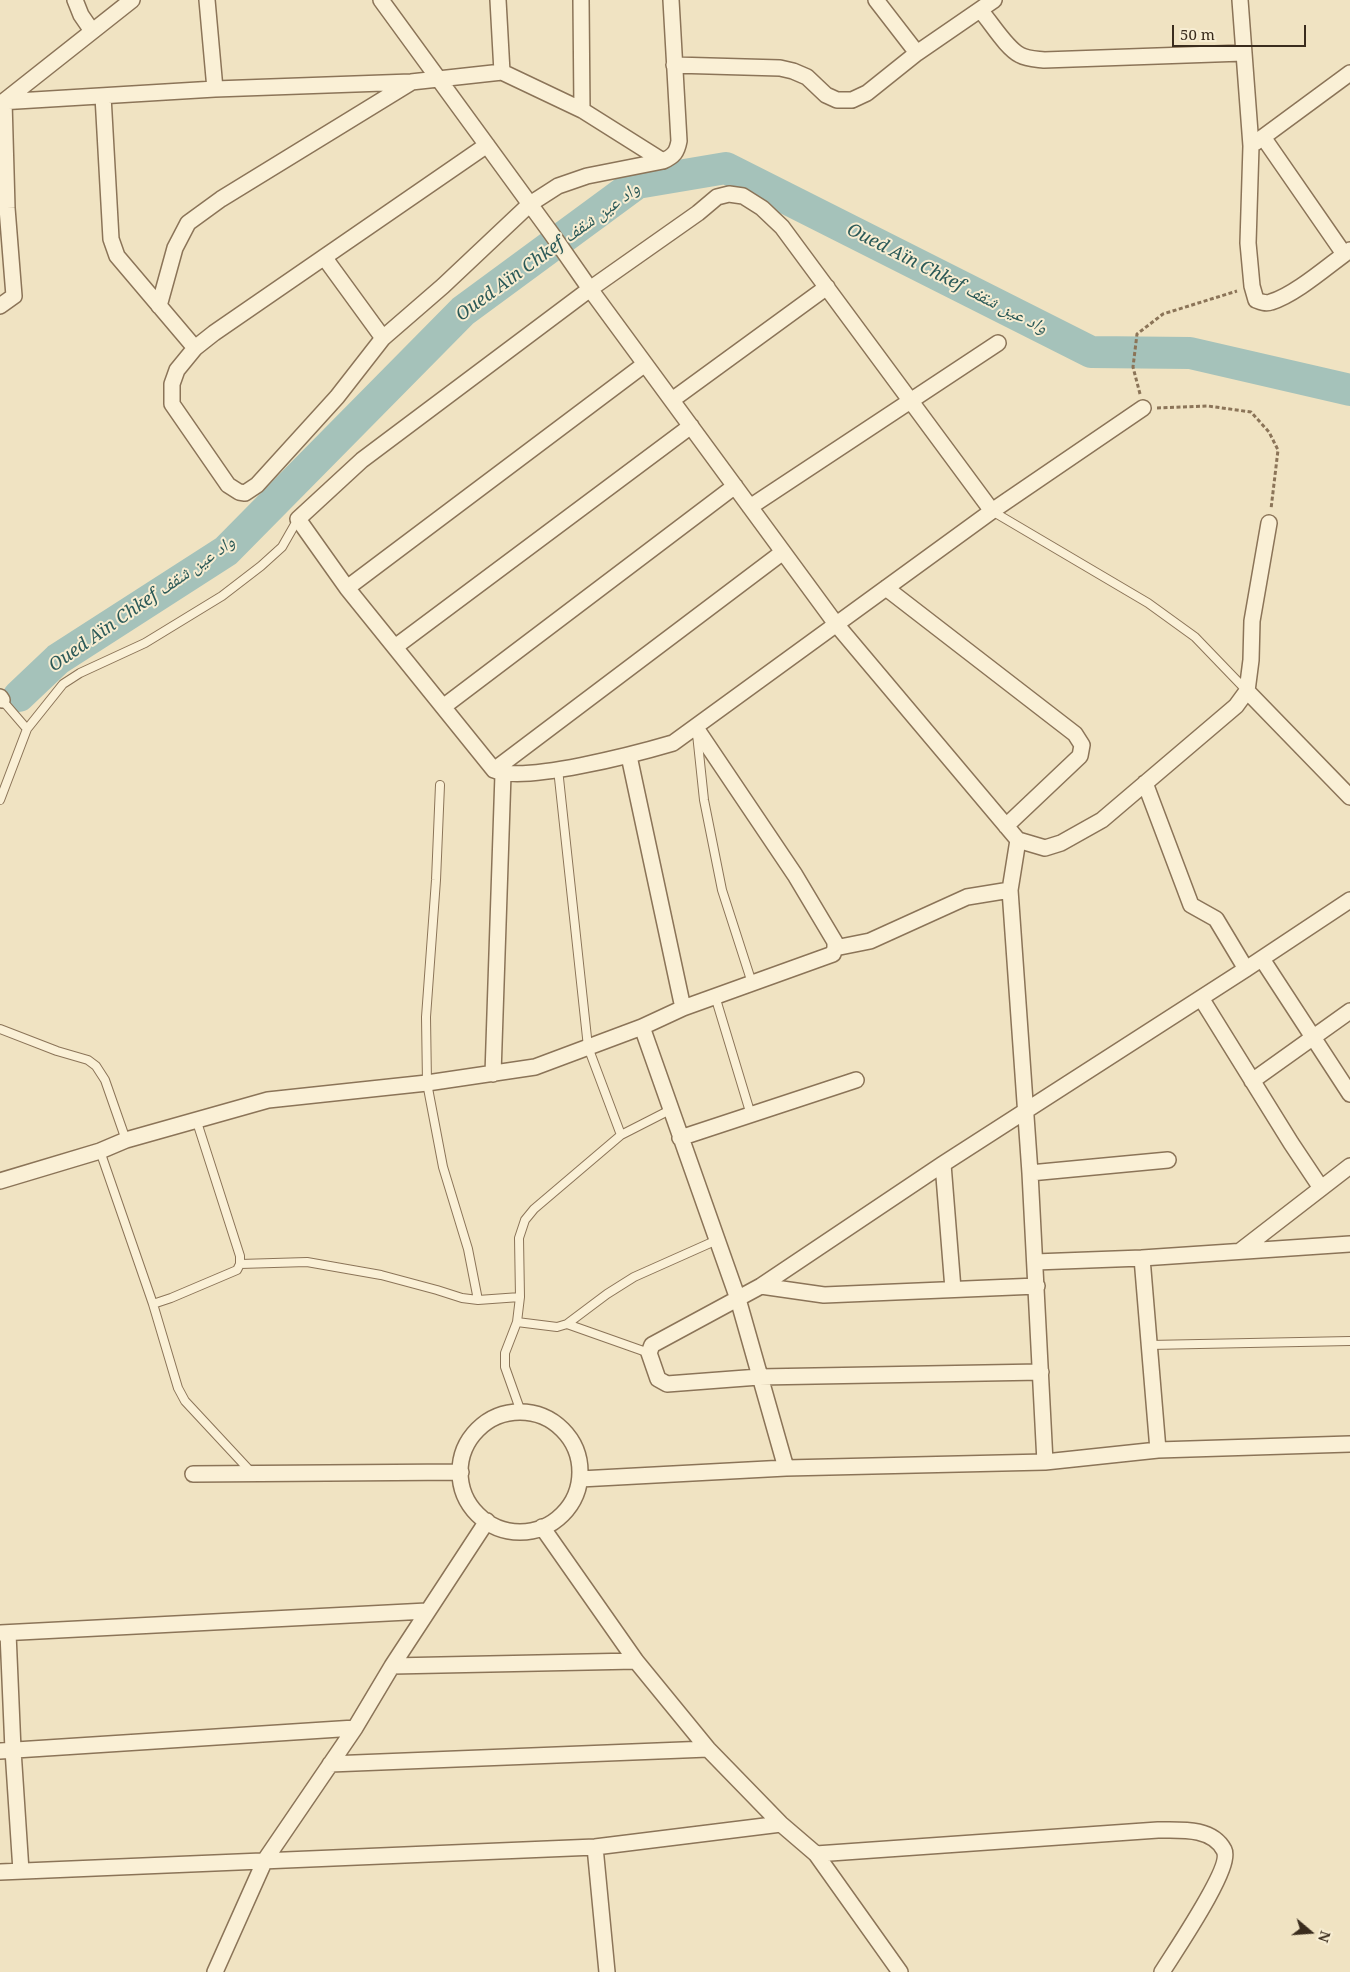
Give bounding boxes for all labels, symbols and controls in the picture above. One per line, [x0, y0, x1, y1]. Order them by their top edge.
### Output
scale bar [1175, 15, 1309, 47]
text: 50 m [1180, 24, 1215, 44]
water label: Oued Aïn Chkef واد عين شقف [452, 178, 644, 326]
water label: Oued Aïn Chkef واد عين شقف [843, 219, 1051, 339]
water label: Oued Aïn Chkef واد عين شقف [45, 531, 239, 677]
north arrow [1285, 1907, 1335, 1957]
text: N [1314, 1929, 1335, 1945]

